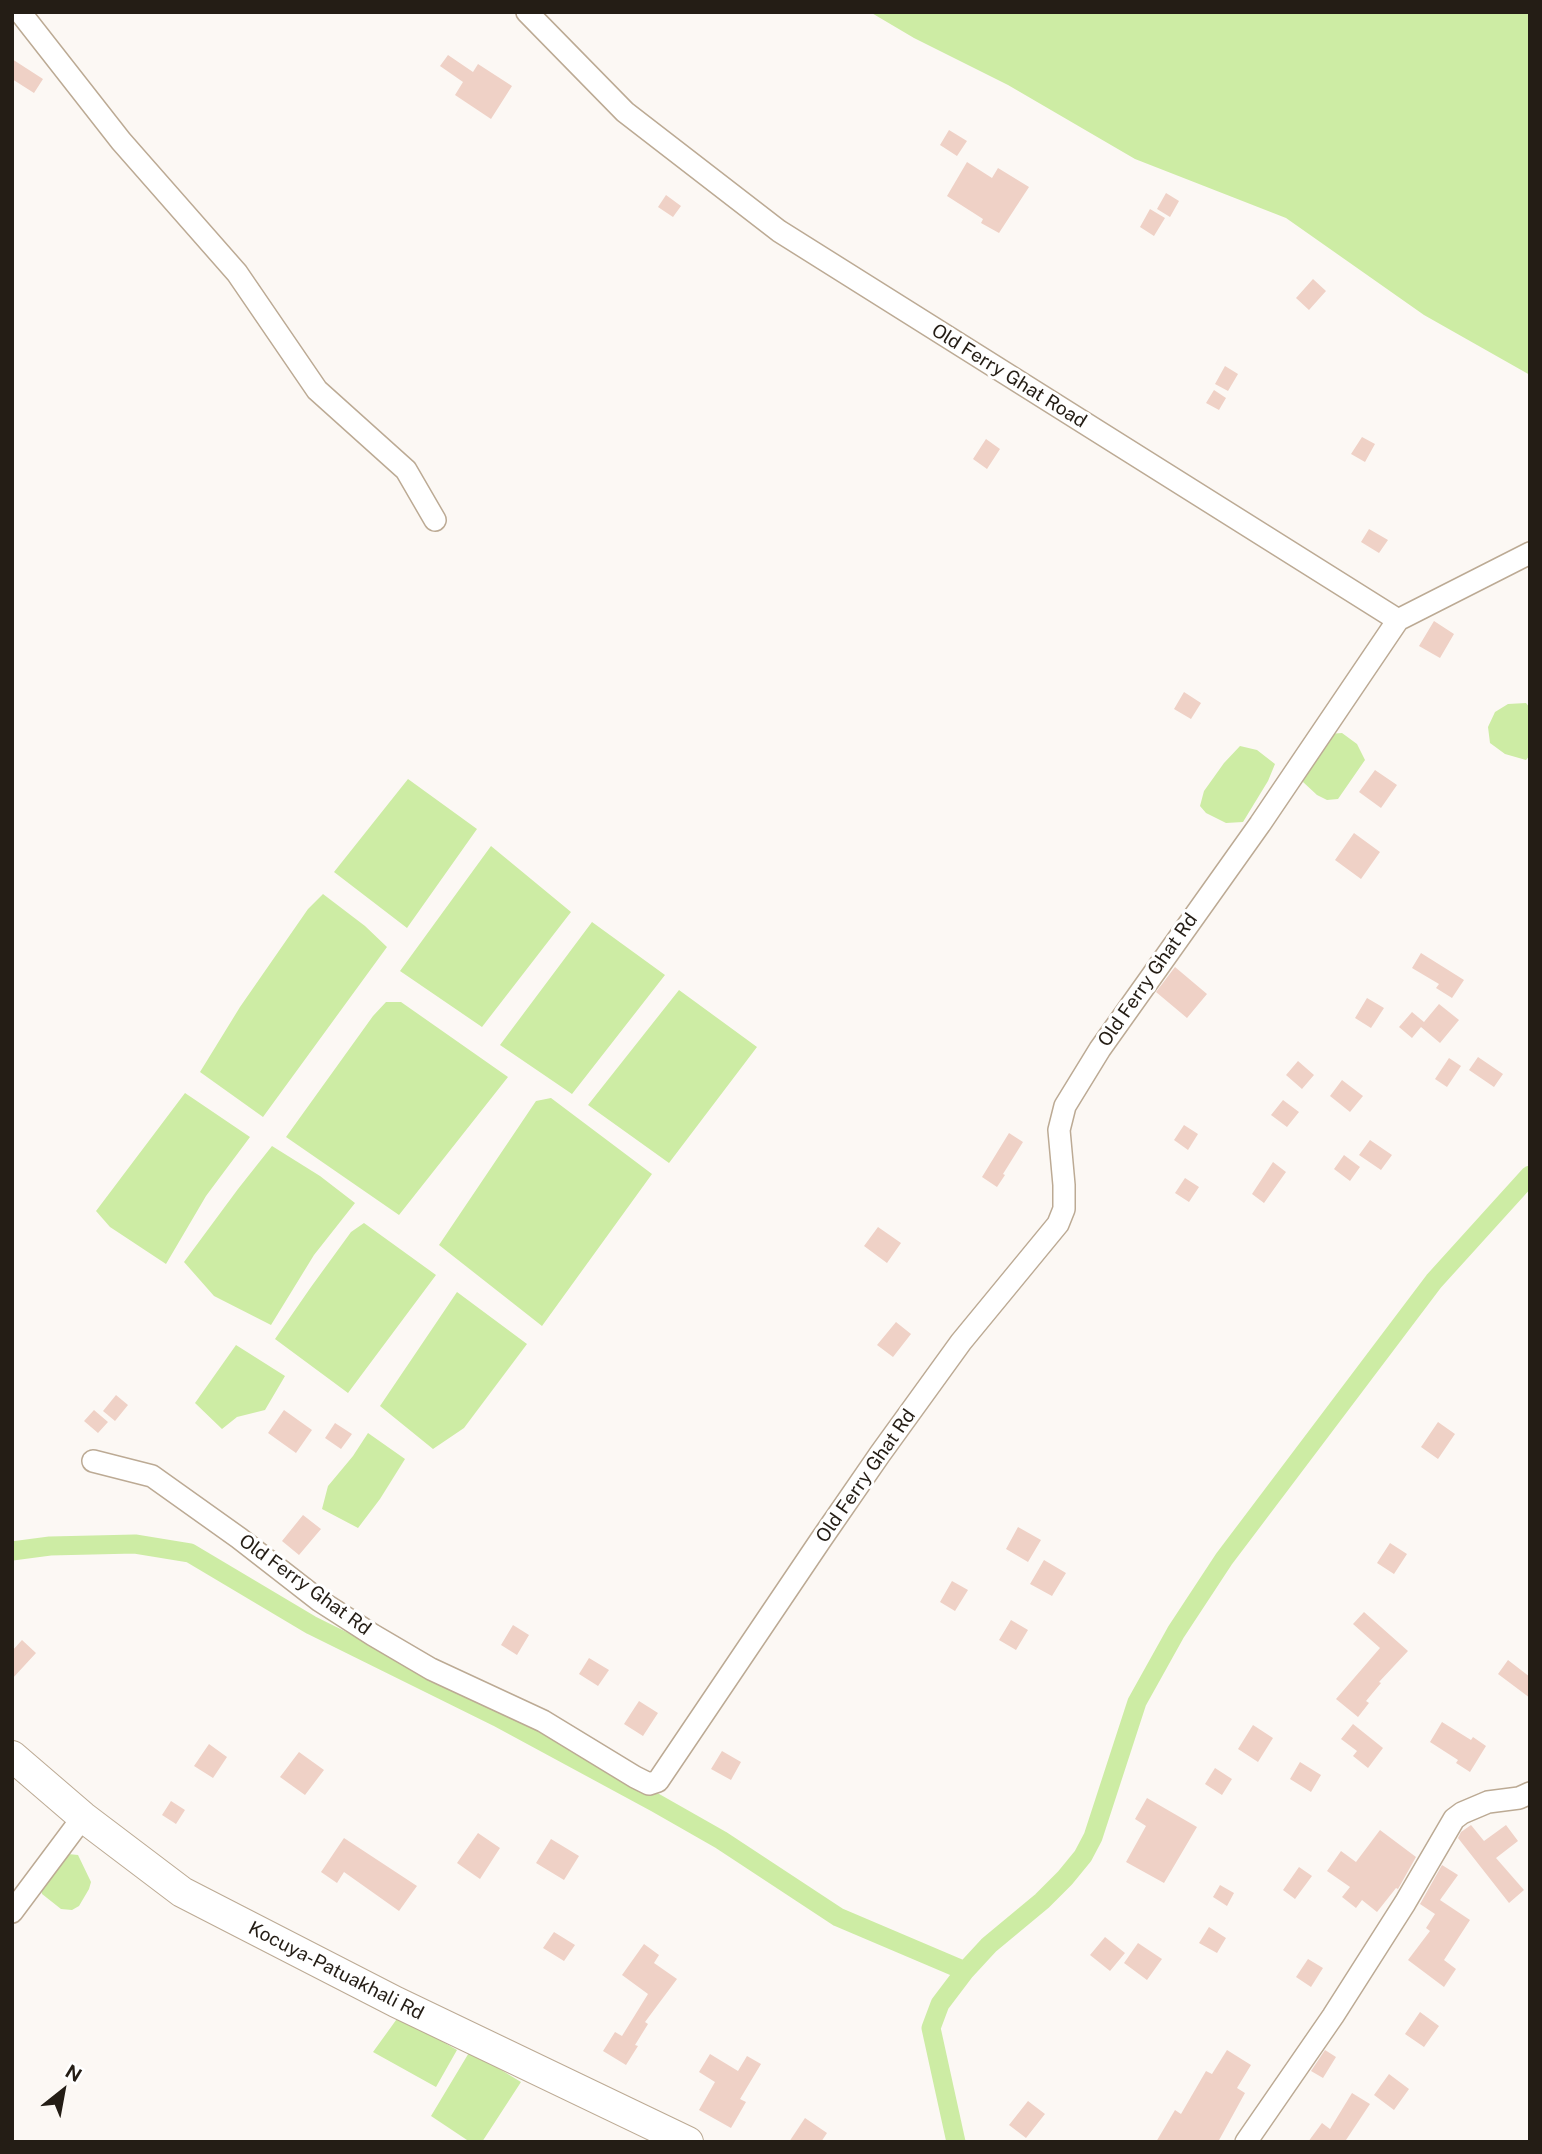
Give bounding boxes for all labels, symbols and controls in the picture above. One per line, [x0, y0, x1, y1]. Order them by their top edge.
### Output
street label: Old Ferry Ghat Road [927, 319, 1091, 433]
street label: Old Ferry Ghat Rd [1093, 909, 1203, 1051]
street label: Old Ferry Ghat Rd [811, 1405, 921, 1547]
street label: Old Ferry Ghat Rd [235, 1529, 375, 1641]
street label: Kocuya-Patuakhali Rd [244, 1917, 428, 2025]
north arrow [28, 2056, 98, 2126]
text: N [62, 2060, 86, 2086]

